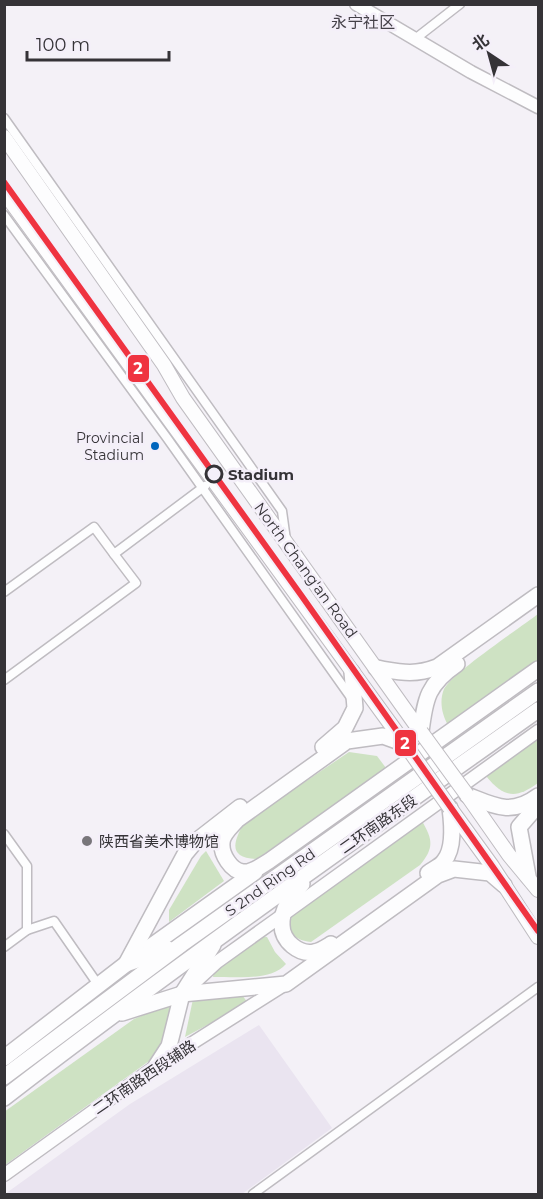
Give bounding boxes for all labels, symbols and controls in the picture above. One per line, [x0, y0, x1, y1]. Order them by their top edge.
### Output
district label: 永宁社区 [331, 13, 395, 32]
scale bar [27, 24, 170, 62]
north arrow [459, 24, 519, 84]
text: 北 [468, 30, 493, 55]
text: 100 m [36, 34, 90, 56]
line badge: 2 [127, 354, 150, 383]
text: 2 [133, 359, 143, 378]
place label: Provincial Stadium [76, 429, 144, 464]
marker: Provincial Stadium [149, 440, 161, 452]
marker: Stadium [205, 465, 223, 483]
place label: Stadium [228, 465, 294, 484]
street label: North Chang'an Road [250, 498, 362, 642]
line badge: 2 [394, 729, 417, 757]
text: 2 [400, 734, 410, 753]
street label: 二环南路东段 [336, 790, 420, 858]
place label: 陕西省美术博物馆 [99, 832, 219, 851]
marker: 陕西省美术博物馆 [80, 834, 94, 848]
street label: S 2nd Ring Rd [221, 844, 319, 920]
street label: 二环南路西段辅路 [89, 1036, 199, 1118]

